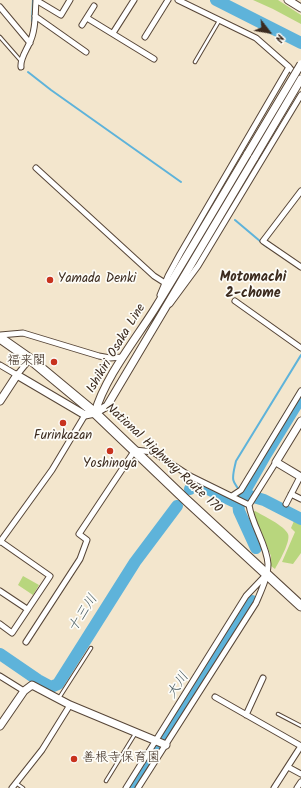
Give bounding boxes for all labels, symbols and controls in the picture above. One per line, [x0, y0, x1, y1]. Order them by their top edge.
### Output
north arrow [249, 12, 289, 52]
text: N [270, 31, 289, 46]
district label: Motomachi 2-chome [220, 271, 286, 304]
place label: Yamada Denki [58, 272, 136, 288]
marker: Yamada Denki [45, 275, 55, 285]
street label: Ishikiri Osaka Line [84, 302, 150, 396]
place label: 福来閣 [7, 354, 46, 370]
marker: 福来閣 [49, 357, 59, 367]
street label: National Highway Route 170 [101, 401, 225, 517]
marker: Furinkazan [58, 418, 68, 428]
place label: Furinkazan [34, 429, 92, 445]
marker: Yoshinoya [105, 446, 115, 456]
place label: Yoshinoya [83, 457, 137, 473]
water label: 十三川 [66, 592, 102, 636]
water label: 大川 [164, 670, 194, 702]
place label: 善根寺保育園 [82, 751, 160, 767]
marker: 善根寺保育園 [69, 754, 79, 764]

